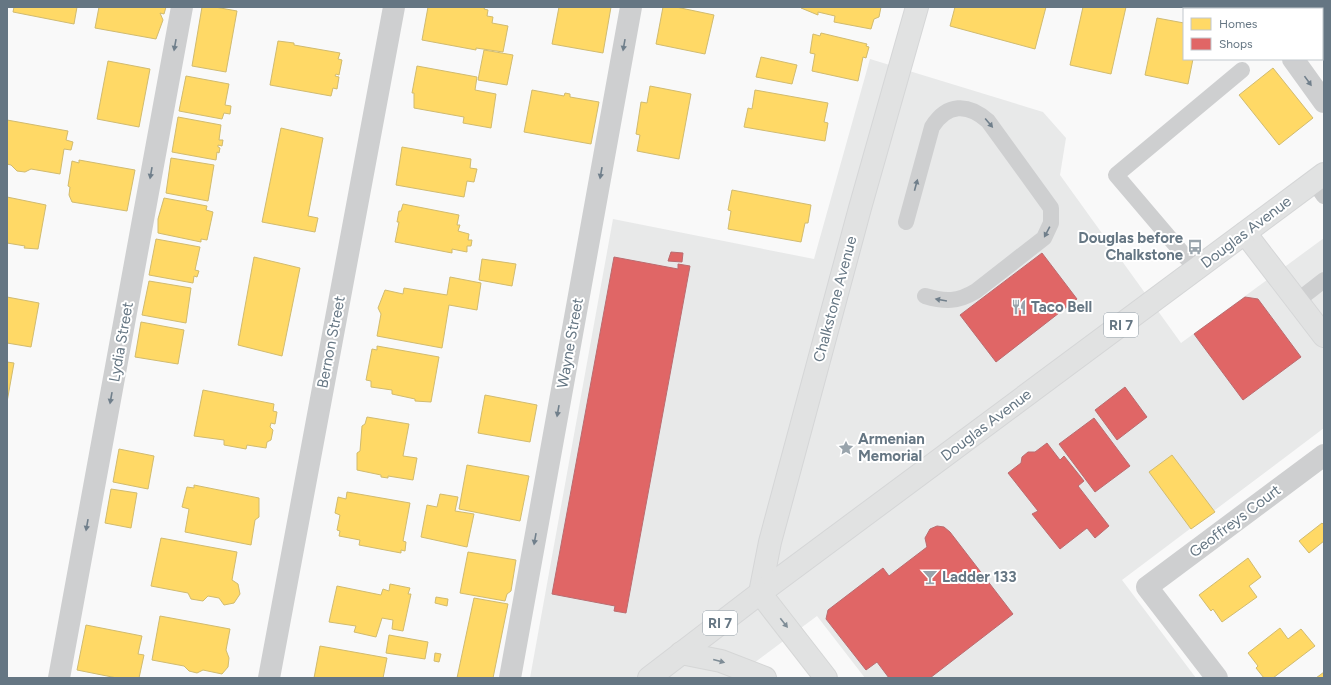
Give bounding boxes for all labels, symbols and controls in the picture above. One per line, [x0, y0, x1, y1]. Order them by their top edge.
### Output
legend [1183, 8, 1323, 60]
text: Homes [1219, 17, 1258, 31]
text: Shops [1219, 37, 1253, 51]
one-way arrow [172, 39, 178, 51]
one-way arrow [621, 39, 627, 51]
one-way arrow [1304, 75, 1312, 86]
one-way arrow [985, 118, 994, 128]
one-way arrow [148, 167, 154, 179]
one-way arrow [598, 167, 604, 179]
one-way arrow [913, 179, 919, 191]
street label: Douglas Avenue [1197, 192, 1295, 272]
one-way arrow [1044, 226, 1050, 238]
place label: Douglas before Chalkstone [1078, 229, 1184, 264]
street label: Chalkstone Avenue [810, 234, 860, 364]
bus stop icon: Douglas before Chalkstone [1186, 238, 1204, 256]
street label: Bernon Street [313, 294, 349, 390]
street label: Wayne Street [553, 296, 587, 390]
one-way arrow [935, 296, 948, 302]
restaurant icon: Taco Bell [1010, 298, 1028, 316]
place label: Taco Bell [1031, 298, 1092, 316]
street label: Lydia Street [105, 300, 137, 383]
road number: RI 7 [1104, 313, 1138, 337]
street label: Douglas Avenue [937, 385, 1035, 465]
one-way arrow [107, 391, 113, 404]
one-way arrow [555, 405, 561, 418]
place label: Armenian Memorial [858, 430, 925, 465]
place icon: Armenian Memorial [837, 439, 855, 457]
street label: Geoffreys Court [1186, 481, 1284, 561]
one-way arrow [84, 519, 90, 532]
one-way arrow [532, 533, 538, 545]
bar icon: Ladder 133 [921, 568, 939, 586]
place label: Ladder 133 [942, 568, 1016, 586]
road number: RI 7 [703, 611, 737, 635]
one-way arrow [779, 618, 788, 629]
one-way arrow [714, 658, 726, 664]

